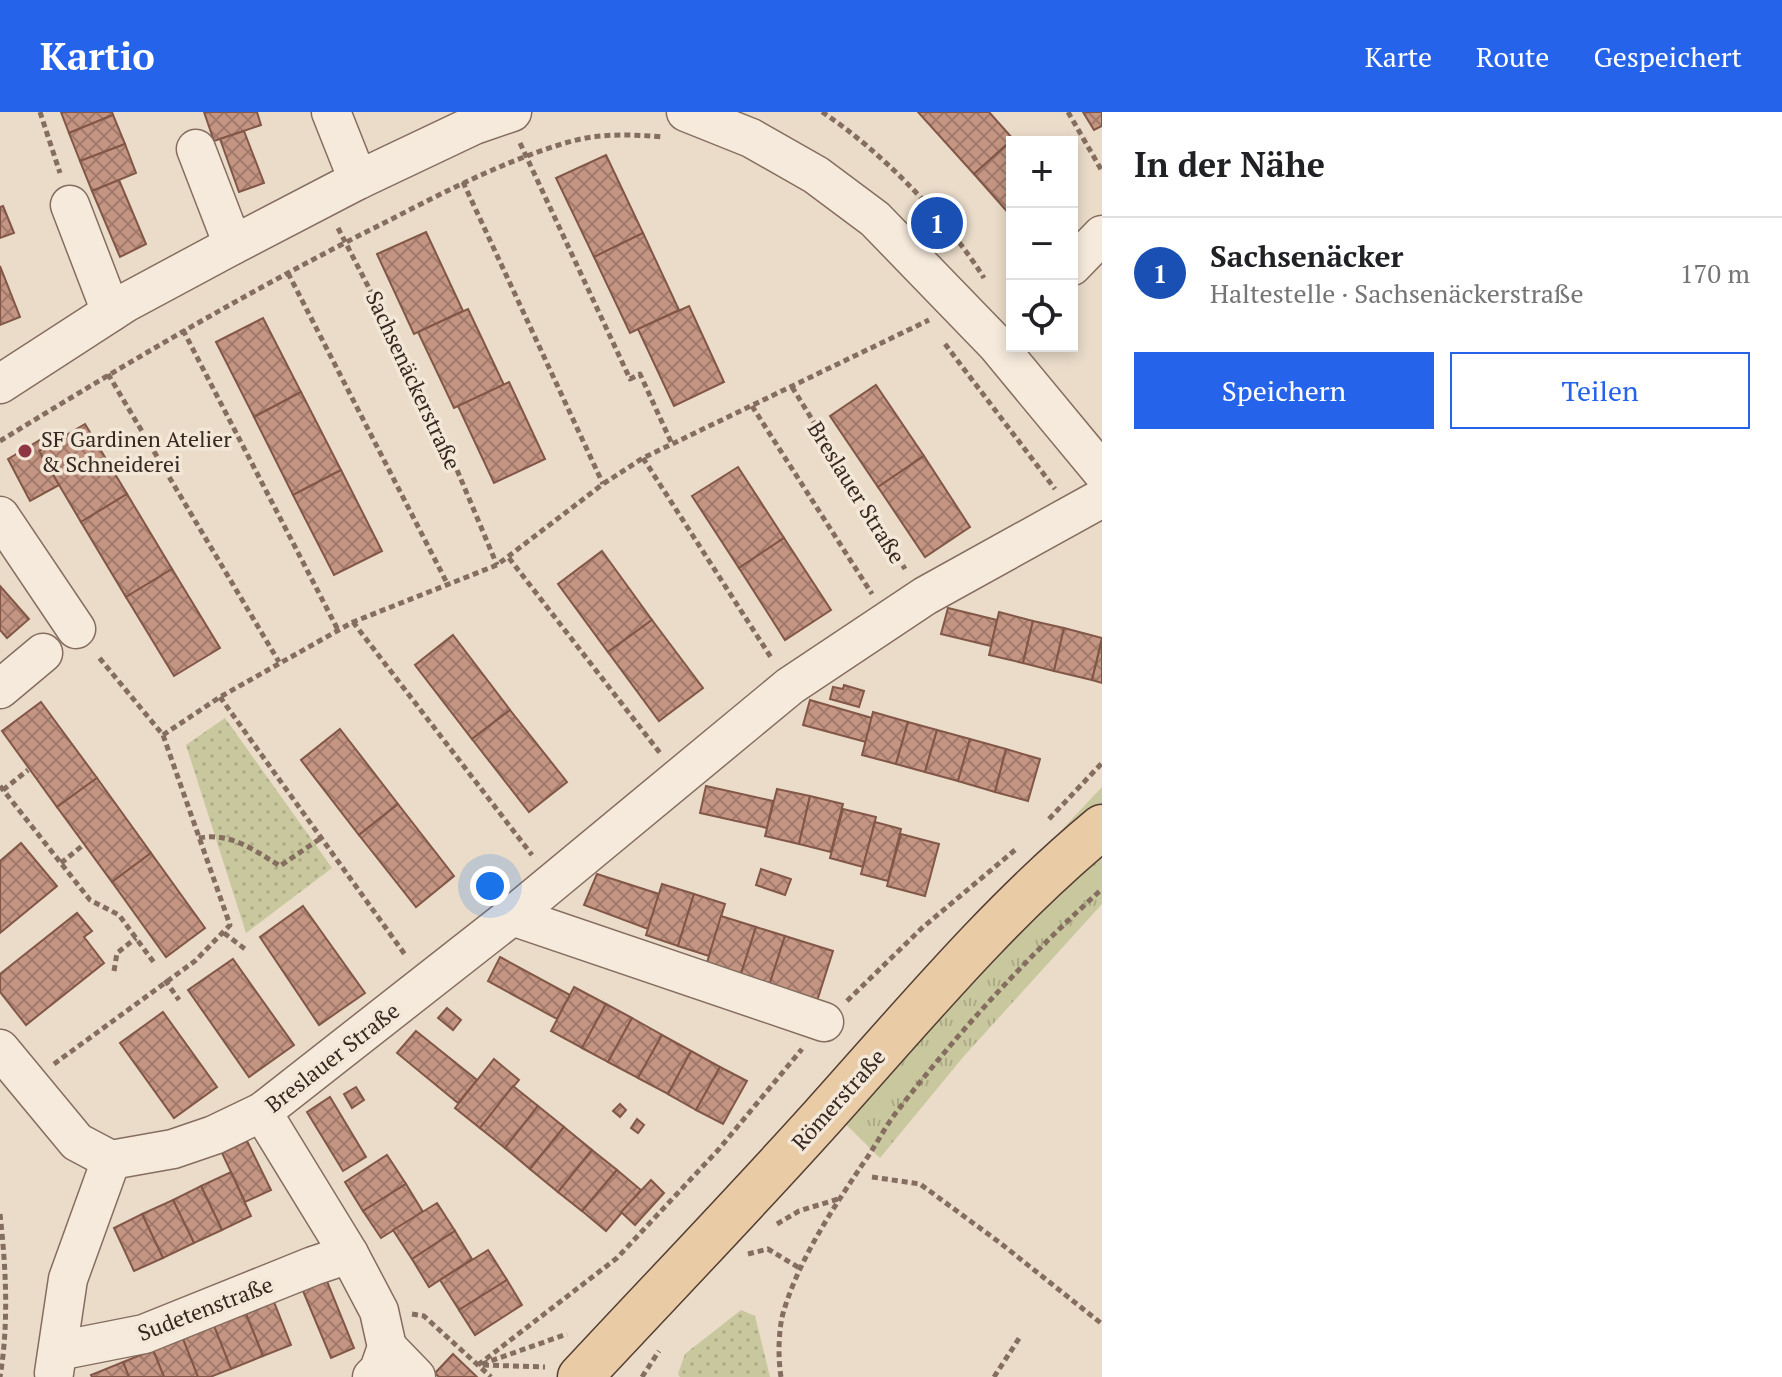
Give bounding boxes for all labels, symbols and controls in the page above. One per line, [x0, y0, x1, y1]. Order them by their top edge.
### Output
text: Kartio [40, 31, 155, 81]
text: Karte [1365, 38, 1432, 75]
text: Route [1476, 38, 1549, 75]
text: Gespeichert [1593, 38, 1742, 75]
map controls [1006, 136, 1078, 352]
button: + [1006, 136, 1078, 208]
text: In der Nähe [1134, 142, 1325, 187]
pin: 1 [911, 193, 963, 253]
button: − [1006, 208, 1078, 280]
text: Sachsenäcker [1210, 236, 1403, 276]
text: 1 [1153, 256, 1167, 290]
text: 170 m [1680, 256, 1750, 290]
text: Haltestelle · Sachsenäckerstraße [1210, 276, 1584, 310]
button: locate [1006, 280, 1078, 352]
street label: Sachsenäckerstraße [360, 286, 468, 474]
button: Speichern [1134, 352, 1434, 429]
button: Teilen [1450, 352, 1750, 429]
street label: Breslauer Straße [802, 415, 912, 569]
place label: SF Gardinen Atelier & Schneiderei [41, 424, 232, 478]
marker: SF Gardinen Atelier & Schneiderei [16, 442, 34, 460]
your location [470, 866, 510, 906]
street label: Breslauer Straße [259, 996, 405, 1118]
street label: Römerstraße [785, 1042, 891, 1156]
street label: Sudetenstraße [133, 1269, 277, 1347]

